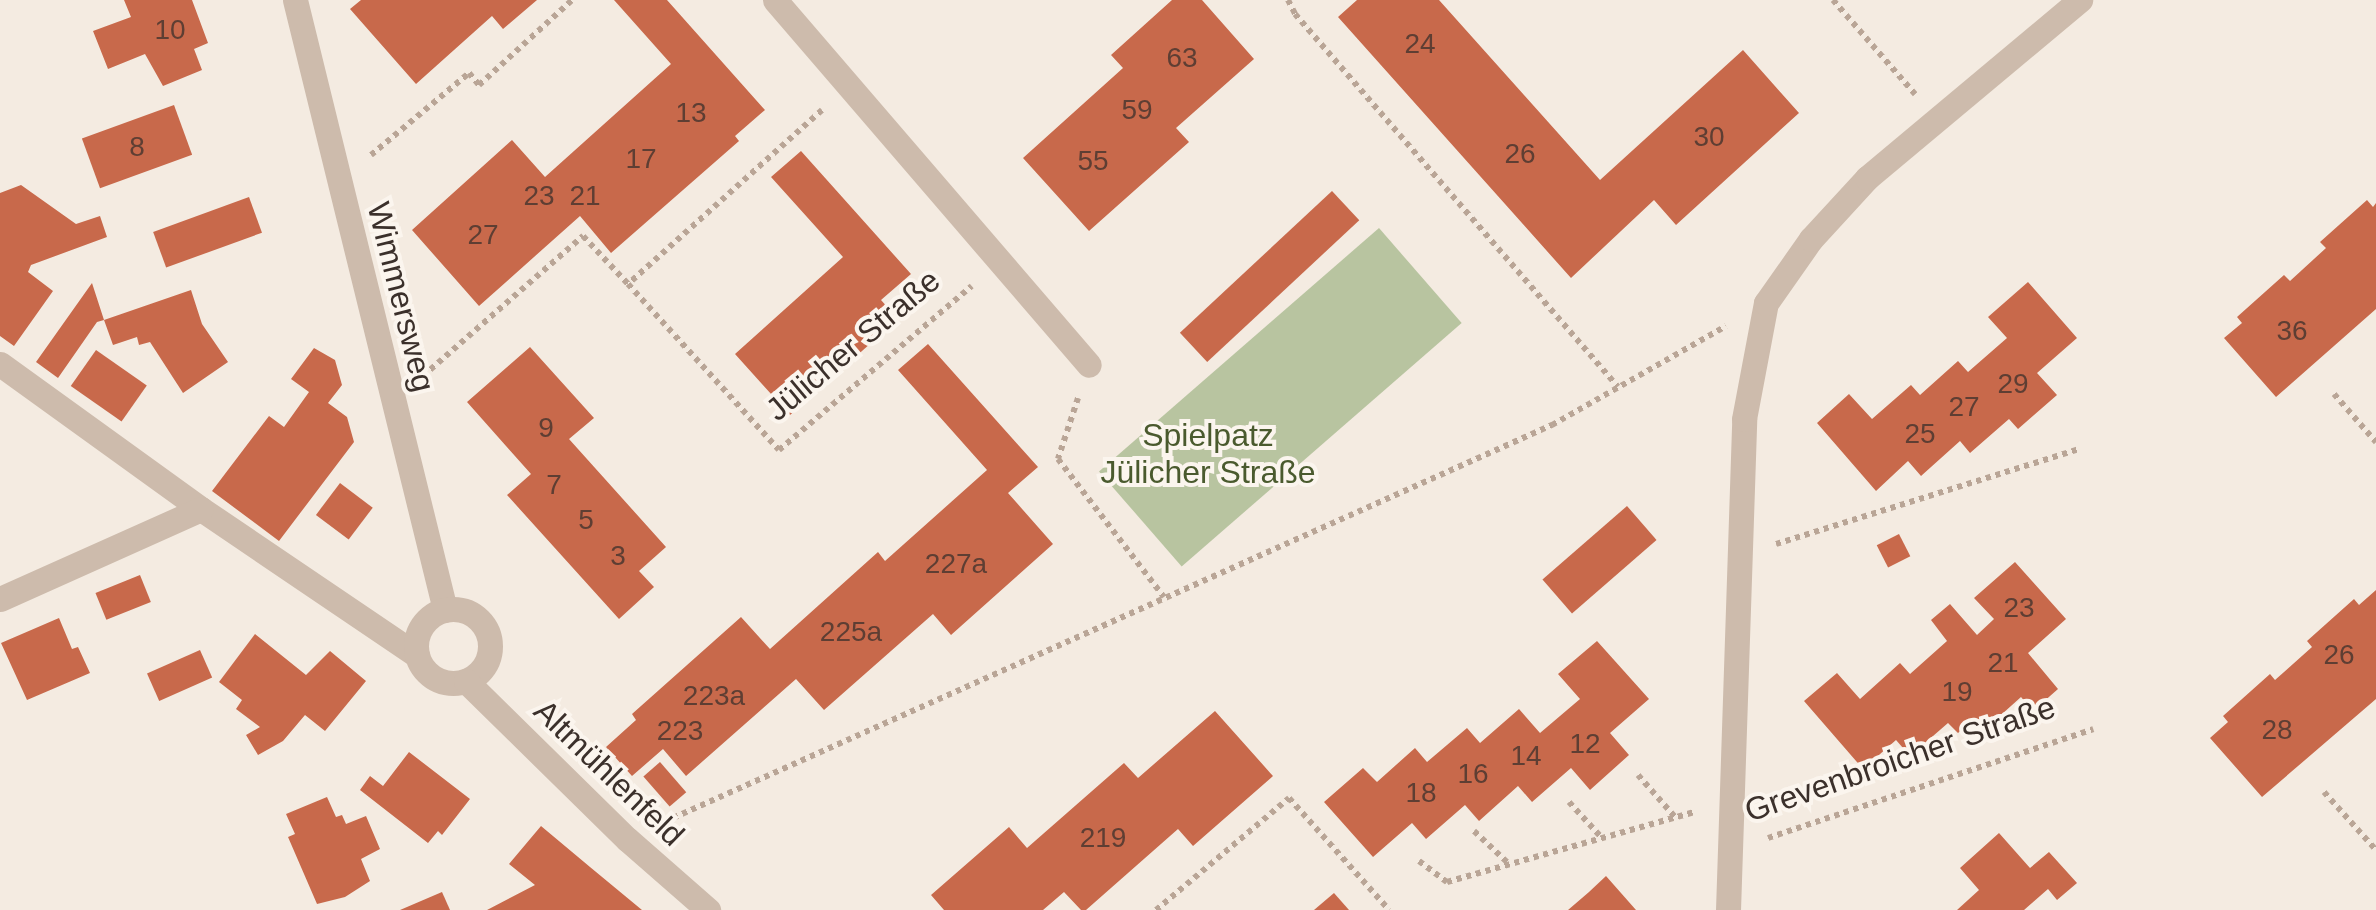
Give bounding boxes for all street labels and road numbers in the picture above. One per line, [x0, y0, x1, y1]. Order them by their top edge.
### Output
street label: Wimmersweg [359, 198, 443, 396]
street label: Jülicher Straße [758, 261, 948, 429]
street label: Grevenbroicher Straße [1740, 688, 2060, 830]
street label: Altmühlenfeld [526, 692, 692, 854]

